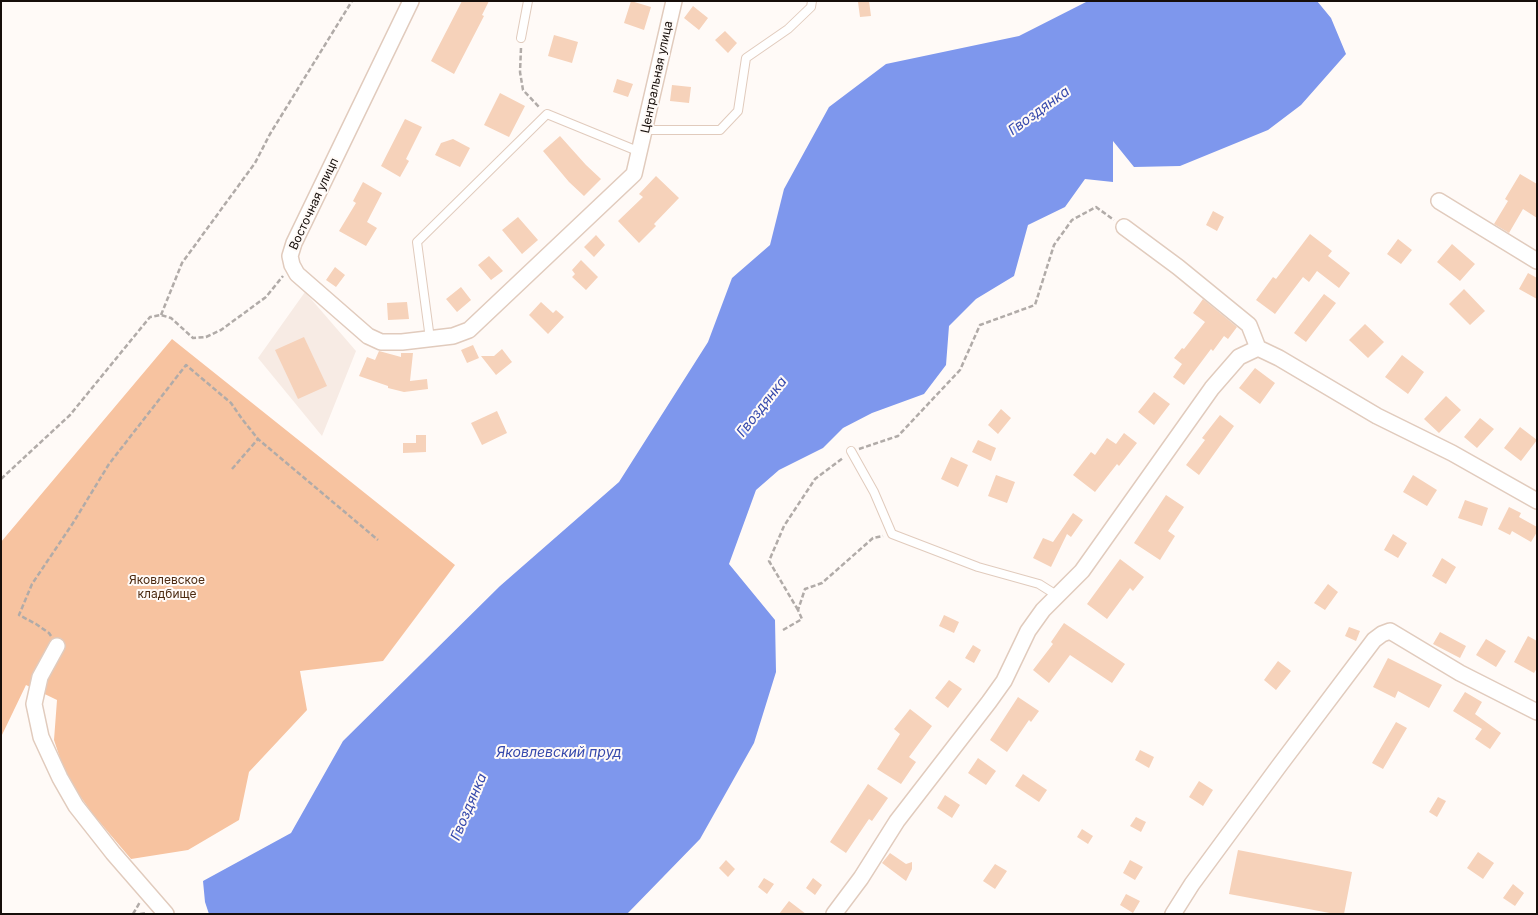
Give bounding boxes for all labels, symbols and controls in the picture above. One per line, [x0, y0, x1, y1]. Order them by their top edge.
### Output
street label: Центральная улица [638, 20, 676, 134]
water label: Гвоздянка [1005, 83, 1073, 139]
street label: Восточная улицп [286, 156, 342, 252]
water label: Гвоздянка [733, 374, 791, 440]
park label: Яковлевское кладбище [129, 573, 205, 601]
water label: Яковлевский пруд [496, 745, 622, 761]
water label: Гвоздянка [447, 771, 491, 843]

